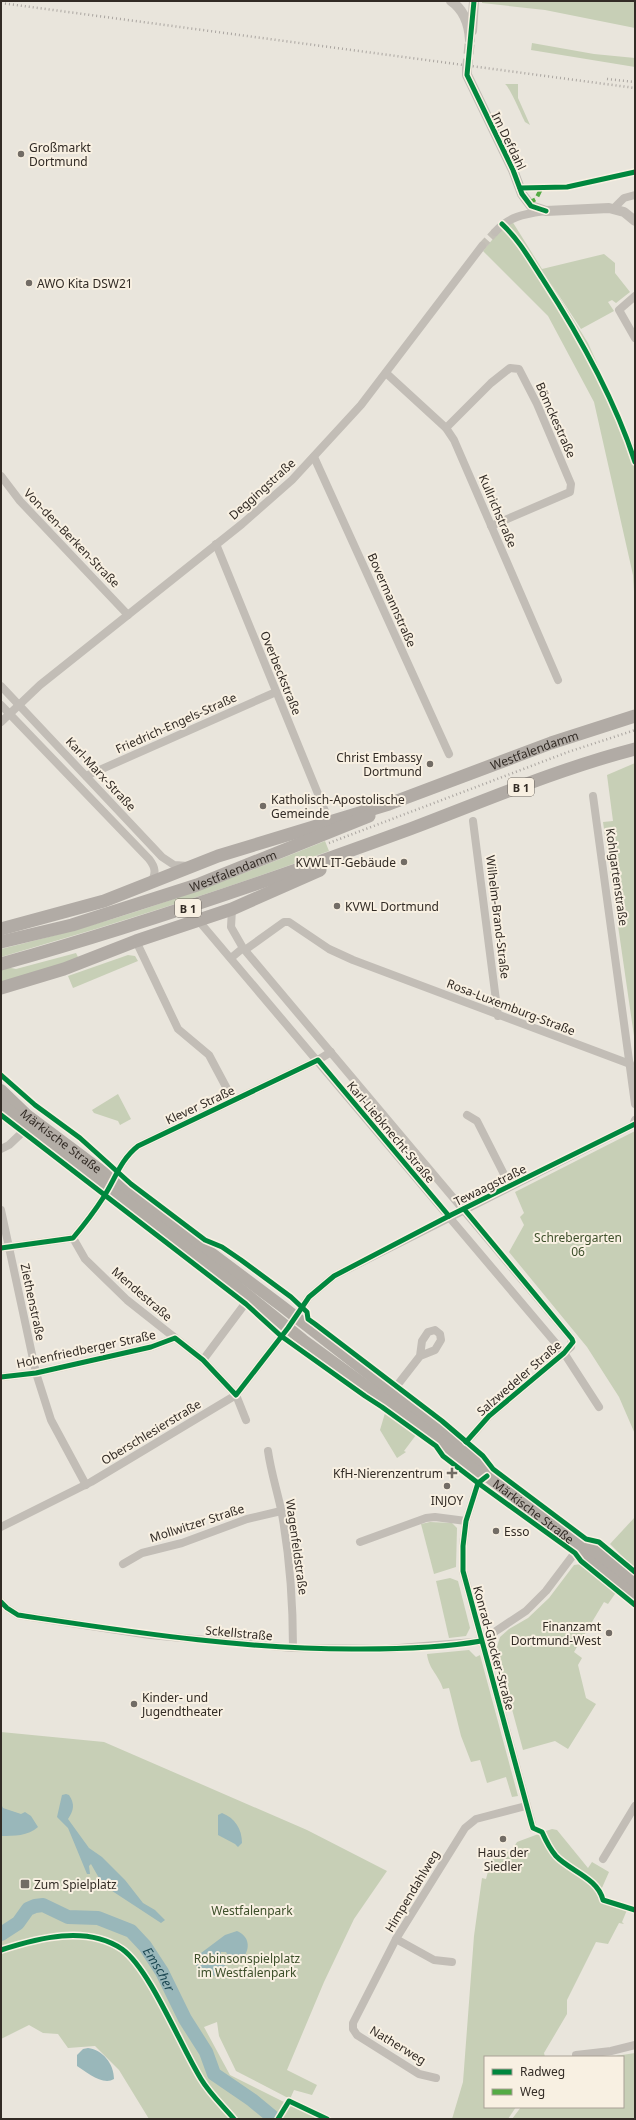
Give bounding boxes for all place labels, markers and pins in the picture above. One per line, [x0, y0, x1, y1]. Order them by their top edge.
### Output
place label: Großmarkt Dortmund [29, 139, 92, 170]
marker: Großmarkt Dortmund [16, 149, 26, 159]
place label: AWO Kita DSW21 [37, 275, 133, 292]
marker: AWO Kita DSW21 [24, 278, 34, 288]
place label: Christ Embassy Dortmund [336, 749, 423, 780]
marker: Christ Embassy Dortmund [425, 759, 435, 769]
place label: Katholisch-Apostolische Gemeinde [271, 791, 405, 822]
marker: Katholisch-Apostolische Gemeinde [258, 801, 268, 811]
place label: KVWL IT-Gebäude [295, 854, 396, 871]
marker: KVWL IT-Gebäude [399, 857, 409, 867]
place label: KVWL Dortmund [345, 898, 439, 915]
marker: KVWL Dortmund [332, 901, 342, 911]
place label: KfH-Nierenzentrum [333, 1465, 443, 1482]
marker: KfH-Nierenzentrum [446, 1467, 458, 1479]
marker: INJOY [442, 1481, 452, 1491]
place label: INJOY [431, 1492, 463, 1509]
place label: Esso [504, 1523, 529, 1540]
marker: Esso [491, 1526, 501, 1536]
place label: Finanzamt Dortmund-West [511, 1618, 602, 1649]
marker: Finanzamt Dortmund-West [604, 1628, 614, 1638]
place label: Kinder- und Jugendtheater [141, 1689, 223, 1720]
marker: Kinder- und Jugendtheater [129, 1699, 139, 1709]
marker: Haus der Siedler [498, 1834, 508, 1844]
place label: Haus der Siedler [477, 1844, 529, 1875]
place label: Zum Spielplatz [34, 1876, 117, 1893]
marker: Zum Spielplatz [19, 1878, 31, 1890]

